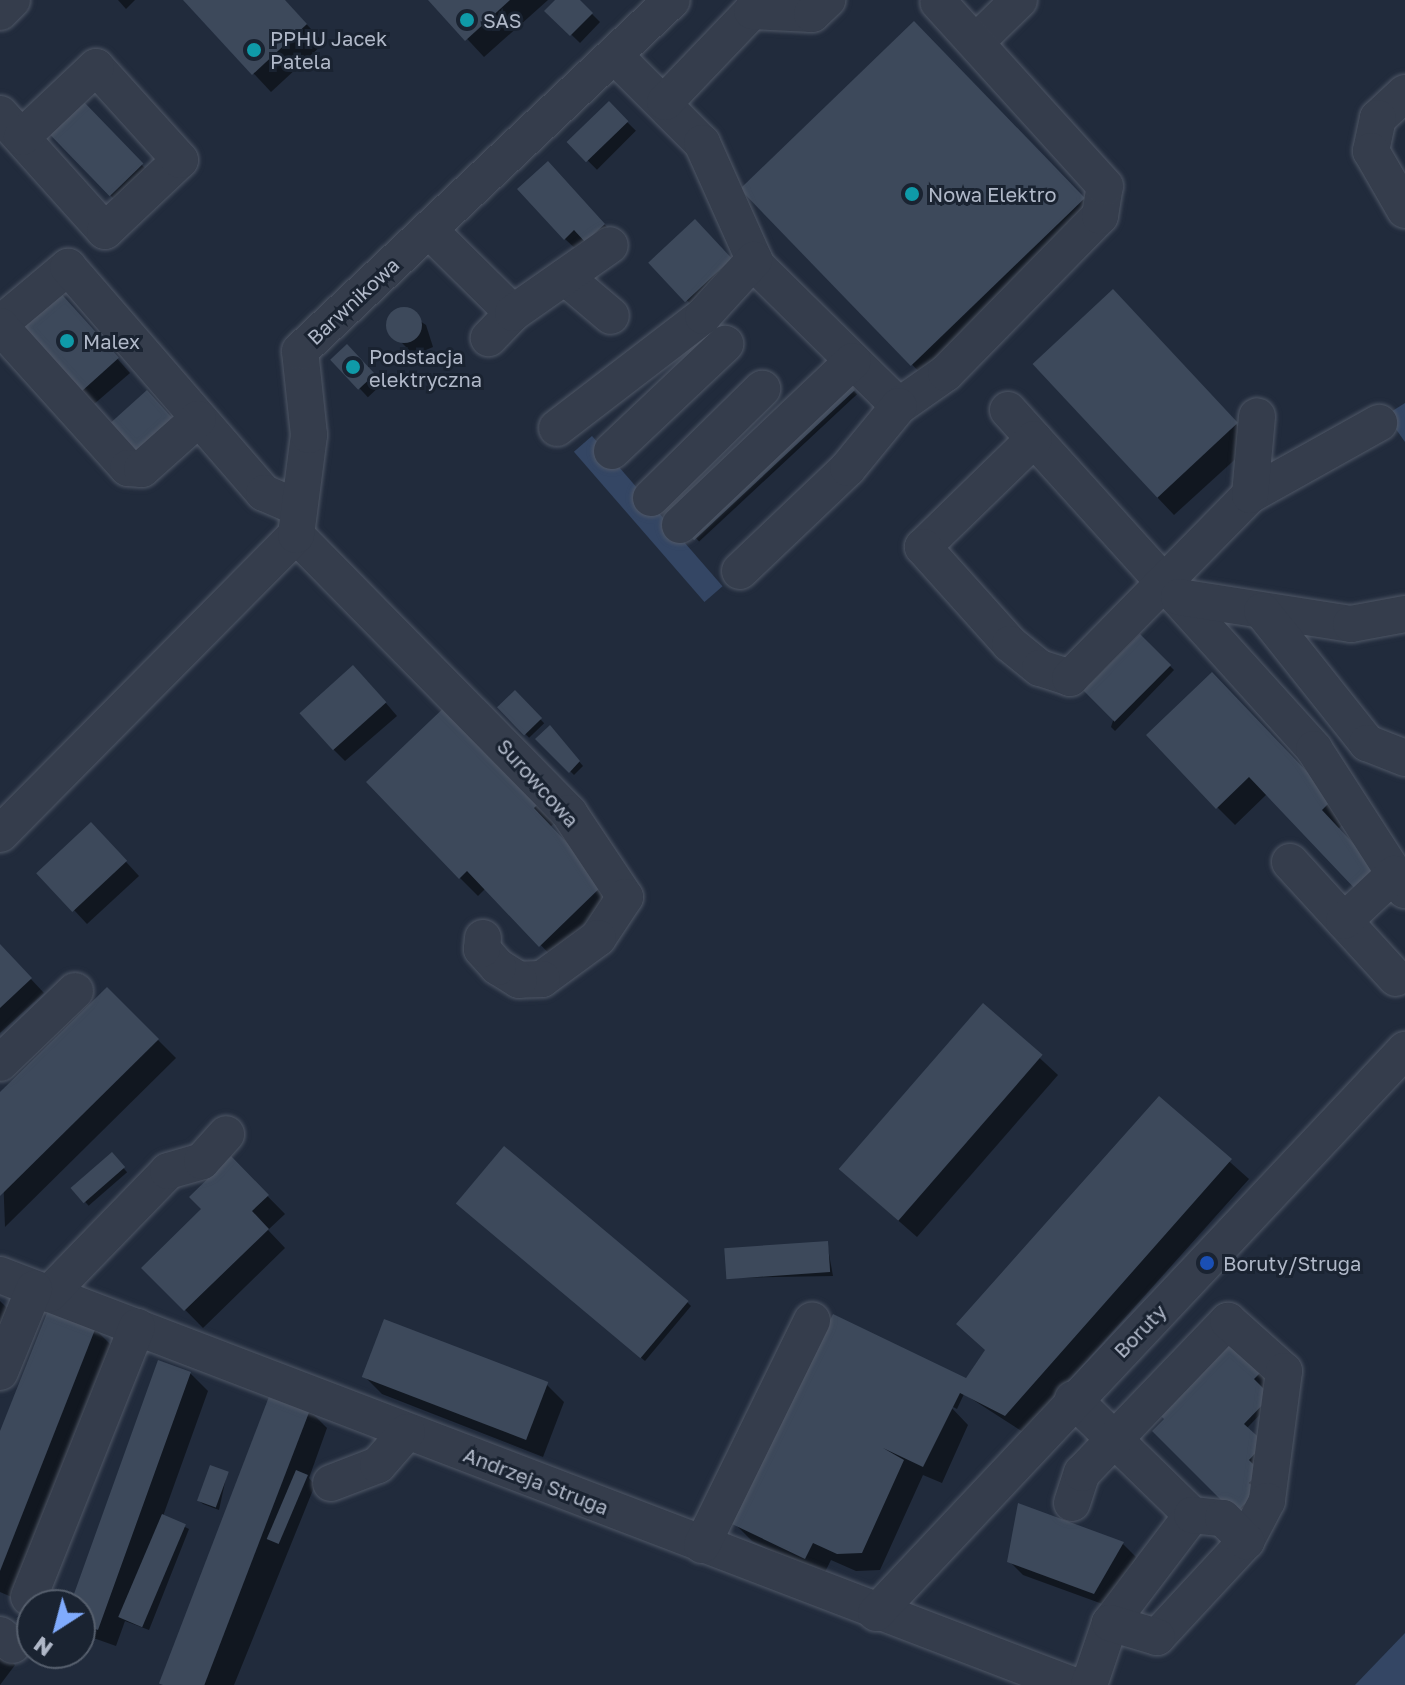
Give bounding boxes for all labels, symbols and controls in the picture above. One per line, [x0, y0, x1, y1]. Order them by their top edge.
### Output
place label: SAS [483, 8, 522, 32]
marker: SAS [458, 11, 476, 29]
place label: PPHU Jacek Patela [270, 26, 387, 73]
marker: PPHU Jacek Patela [245, 41, 263, 59]
place label: Nowa Elektro [928, 182, 1056, 206]
marker: Nowa Elektro [903, 185, 921, 203]
street label: Barwnikowa [302, 252, 404, 350]
place label: Malex [83, 329, 140, 353]
marker: Malex [58, 332, 76, 350]
place label: Podstacja elektryczna [369, 344, 482, 391]
marker: Podstacja elektryczna [344, 358, 362, 376]
street label: Surowcowa [492, 734, 584, 832]
place label: Boruty/Struga [1223, 1251, 1361, 1275]
marker: Boruty/Struga [1198, 1254, 1216, 1272]
street label: Boruty [1109, 1299, 1171, 1363]
street label: Andrzeja Struga [460, 1442, 612, 1520]
north arrow [16, 1589, 96, 1669]
text: N [28, 1631, 57, 1663]

